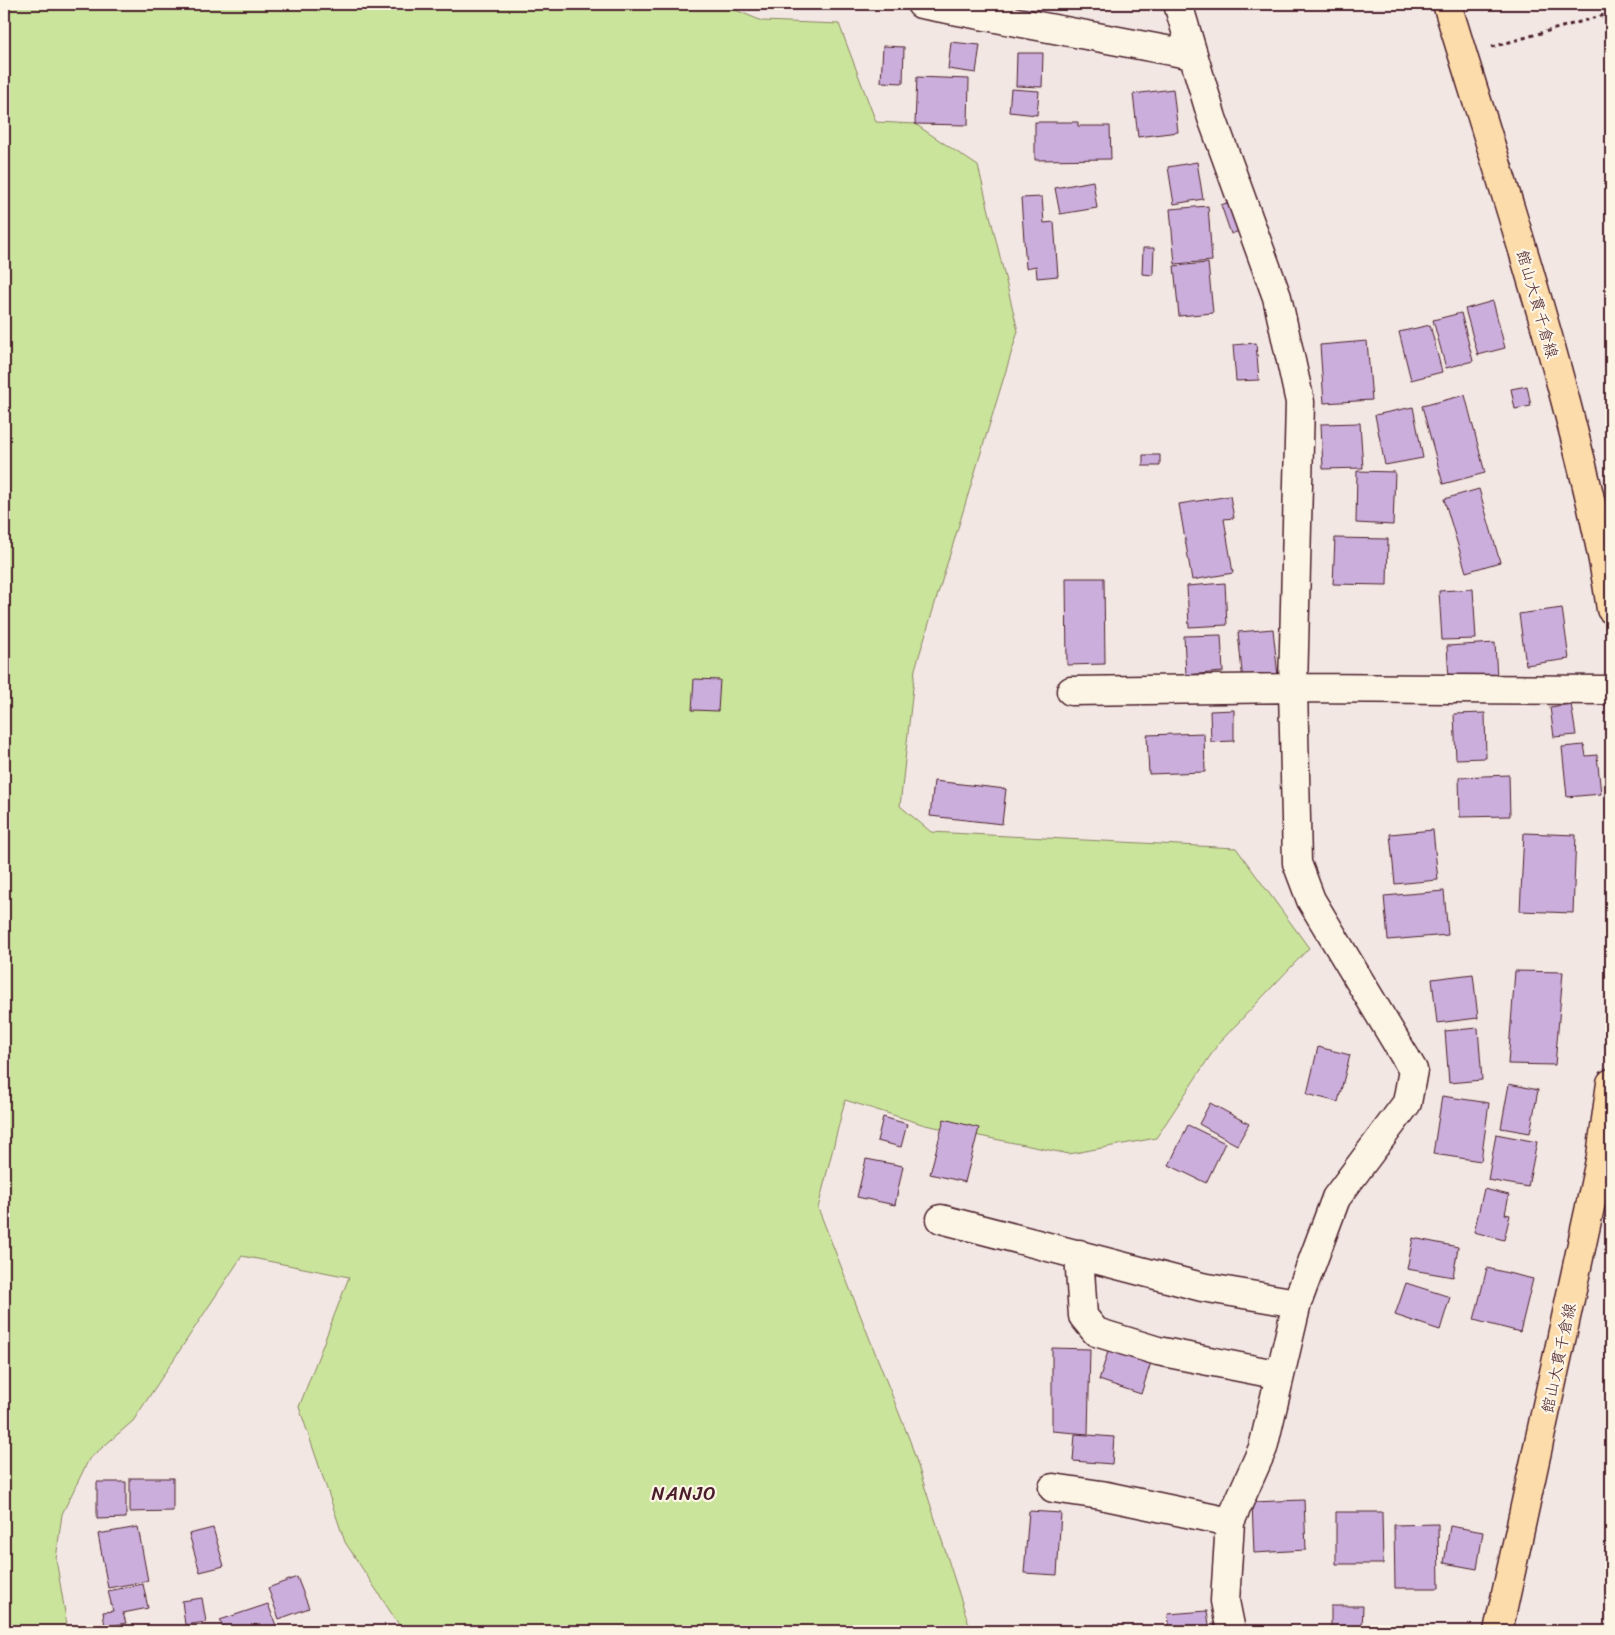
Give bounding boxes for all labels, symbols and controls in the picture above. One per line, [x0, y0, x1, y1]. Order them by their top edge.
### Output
street label: 館山大貫千倉線 [1508, 246, 1567, 362]
street label: 館山大貫千倉線 [1533, 1300, 1584, 1416]
district label: NANJO [651, 1477, 717, 1510]

